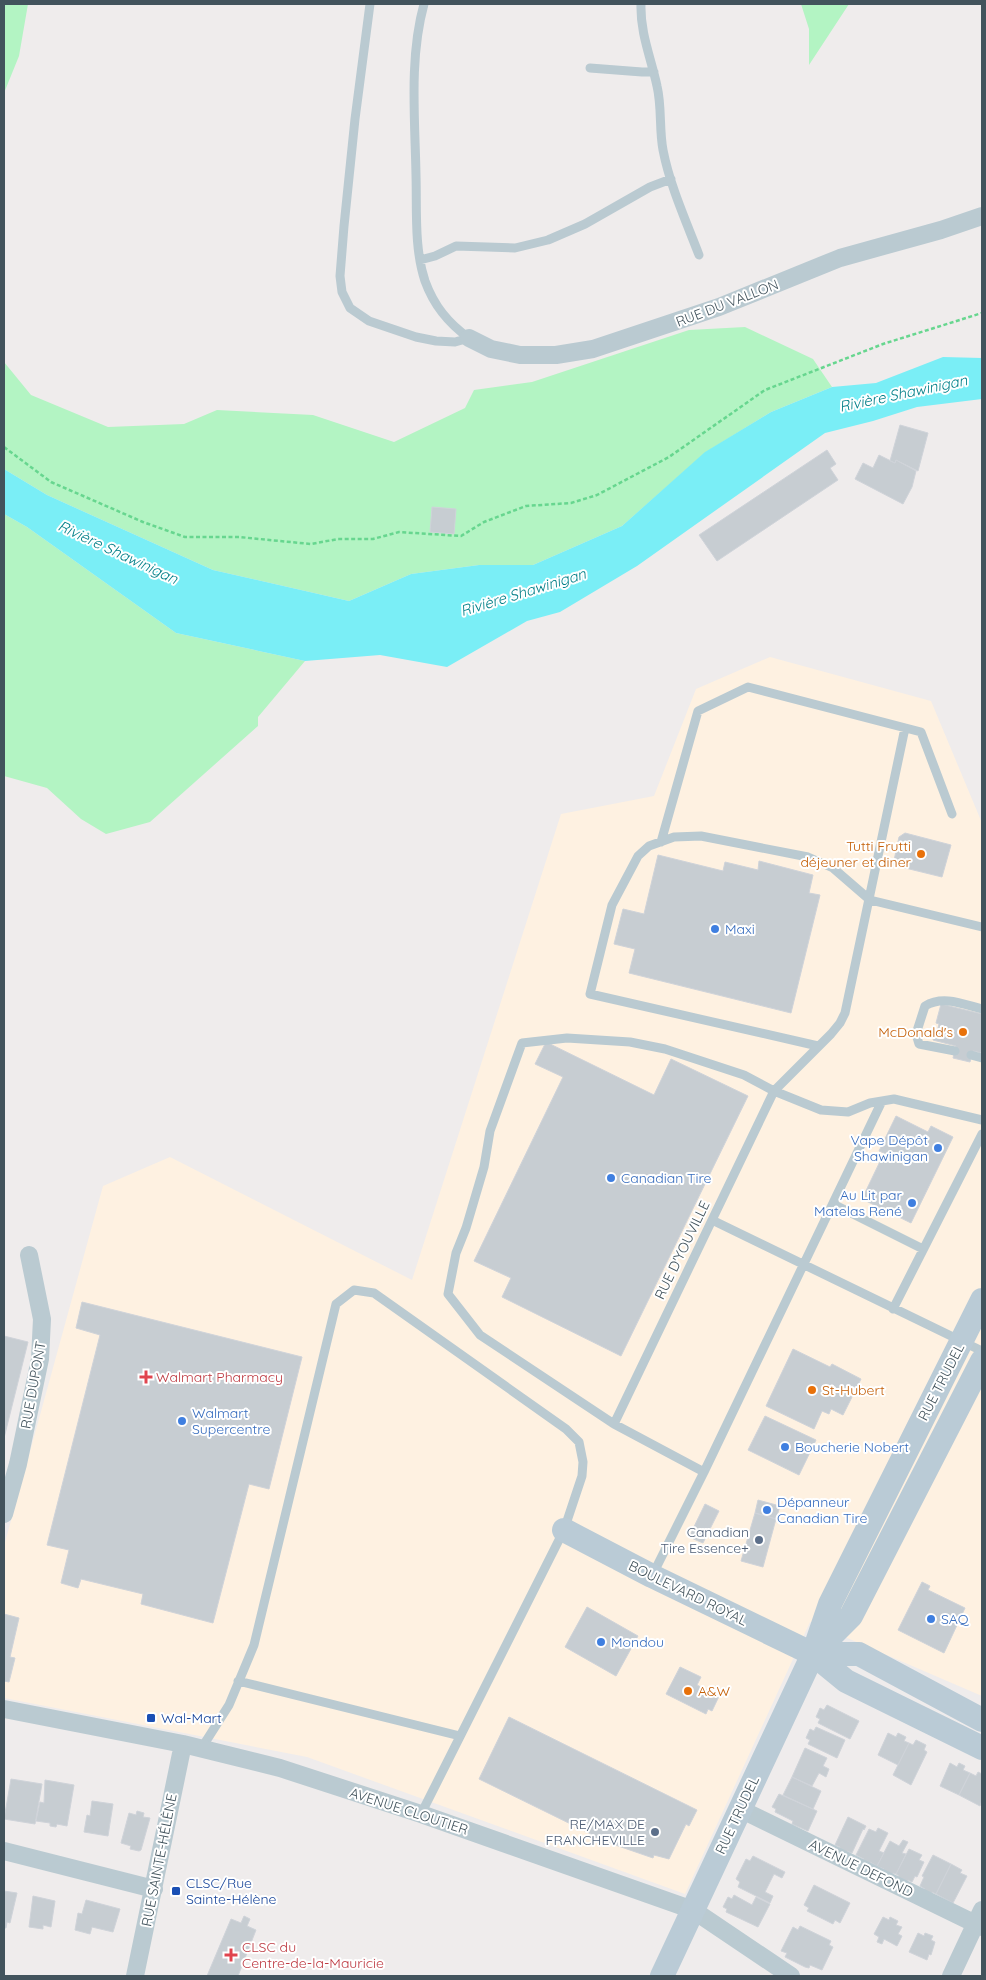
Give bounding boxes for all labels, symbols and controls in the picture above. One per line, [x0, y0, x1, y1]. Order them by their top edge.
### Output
street label: RUE DU VALLON [673, 275, 781, 331]
water label: Rivière Shawinigan [837, 370, 969, 416]
water label: Rivière Shawinigan [55, 516, 181, 588]
water label: Rivière Shawinigan [458, 564, 588, 620]
place label: Tutti Frutti déjeuner et diner [800, 837, 912, 871]
marker: Tutti Frutti déjeuner et diner [915, 848, 927, 860]
place label: Maxi [725, 920, 755, 938]
marker: Maxi [709, 923, 721, 935]
place label: McDonald's [878, 1023, 953, 1041]
marker: McDonald's [957, 1026, 969, 1038]
place label: Vape Dépôt Shawinigan [850, 1131, 928, 1165]
marker: Vape Dépôt Shawinigan [932, 1142, 944, 1154]
place label: Canadian Tire [621, 1169, 712, 1187]
marker: Canadian Tire [605, 1172, 617, 1184]
place label: Au Lit par Matelas René [814, 1186, 903, 1220]
marker: Au Lit par Matelas René [906, 1197, 918, 1209]
street label: RUE D'YOUVILLE [650, 1198, 714, 1302]
street label: RUE DUPONT [16, 1340, 50, 1430]
street label: RUE TRUDEL [914, 1340, 968, 1424]
place label: Walmart Pharmacy [156, 1368, 283, 1386]
marker: Walmart Pharmacy [140, 1371, 152, 1383]
place label: St-Hubert [822, 1381, 885, 1399]
marker: St-Hubert [806, 1384, 818, 1396]
place label: Walmart Supercentre [192, 1404, 270, 1438]
marker: Walmart Supercentre [176, 1415, 188, 1427]
place label: Boucherie Nobert [795, 1438, 909, 1456]
marker: Boucherie Nobert [779, 1441, 791, 1453]
place label: Dépanneur Canadian Tire [777, 1493, 868, 1527]
marker: Dépanneur Canadian Tire [761, 1504, 773, 1516]
place label: Canadian Tire Essence+ [661, 1523, 749, 1557]
marker: Canadian Tire Essence+ [753, 1534, 765, 1546]
street label: BOULEVARD ROYAL [626, 1556, 751, 1630]
place label: SAQ [941, 1610, 970, 1628]
marker: SAQ [925, 1613, 937, 1625]
place label: Mondou [611, 1633, 664, 1651]
marker: Mondou [595, 1636, 607, 1648]
place label: A&W [698, 1682, 731, 1700]
marker: A&W [682, 1685, 694, 1697]
place label: Wal-Mart [161, 1709, 222, 1727]
marker: Wal-Mart [145, 1712, 157, 1724]
street label: RUE TRUDEL [711, 1773, 763, 1857]
street label: AVENUE CLOUTIER [348, 1783, 470, 1839]
street label: RUE SAINTE-HÉLÈNE [137, 1792, 181, 1928]
place label: RE/MAX DE FRANCHEVILLE [546, 1815, 645, 1849]
marker: RE/MAX DE FRANCHEVILLE [649, 1826, 661, 1838]
street label: AVENUE DEFOND [806, 1835, 916, 1901]
place label: CLSC/Rue Sainte-Hélène [186, 1874, 277, 1908]
marker: CLSC/Rue Sainte-Hélène [170, 1885, 182, 1897]
place label: CLSC du Centre-de-la-Mauricie [242, 1938, 384, 1972]
marker: CLSC du Centre-de-la-Mauricie [224, 1948, 238, 1962]

